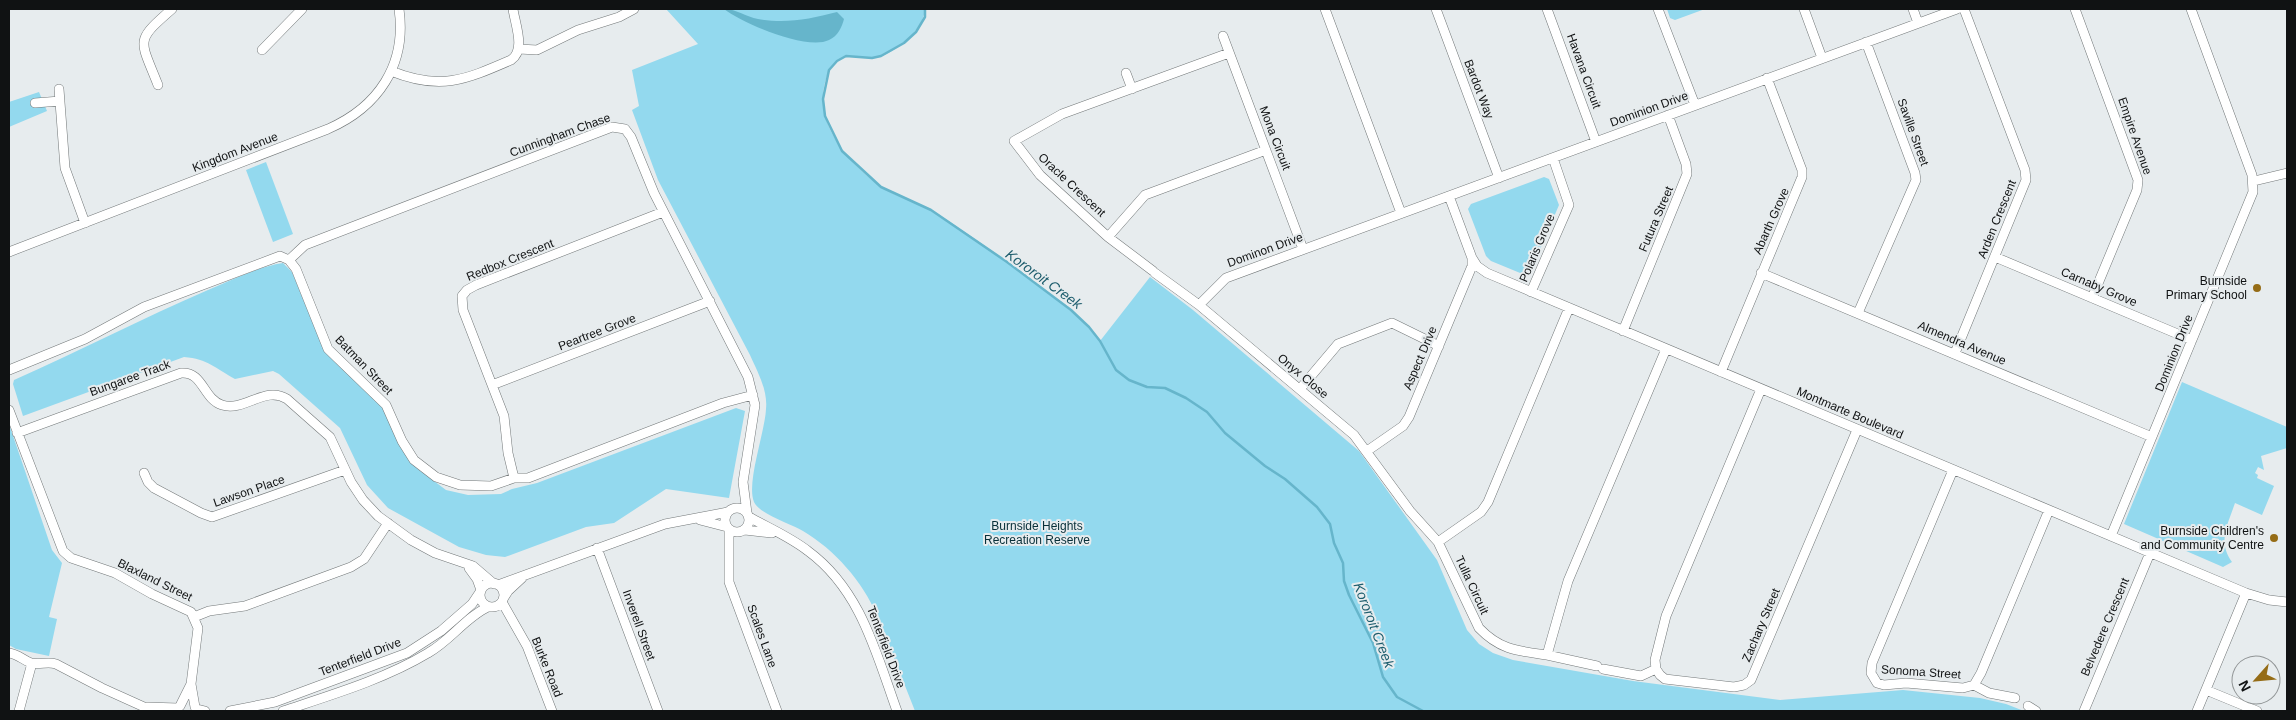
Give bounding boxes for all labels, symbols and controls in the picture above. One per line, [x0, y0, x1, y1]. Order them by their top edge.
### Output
street label: Havana Circuit [1564, 32, 1604, 111]
street label: Bardot Way [1461, 57, 1497, 121]
street label: Dominion Drive [1608, 88, 1690, 130]
street label: Empire Avenue [2115, 95, 2155, 177]
street label: Saville Street [1894, 96, 1932, 168]
street label: Mona Circuit [1256, 104, 1294, 173]
street label: Cunningham Chase [508, 110, 613, 160]
street label: Kingdom Avenue [190, 129, 280, 175]
street label: Oracle Crescent [1036, 150, 1109, 220]
street label: Arden Crescent [1975, 177, 2019, 260]
street label: Futura Street [1636, 183, 1676, 254]
street label: Abarth Grove [1750, 185, 1792, 256]
street label: Polaris Grove [1516, 212, 1558, 284]
street label: Dominon Drive [1225, 230, 1305, 270]
street label: Redbox Crescent [464, 236, 556, 284]
water label: Kororoit Creek [1003, 246, 1086, 313]
street label: Carnaby Grove [2059, 265, 2139, 309]
place label: Burnside Primary School [2166, 274, 2247, 302]
marker: Burnside Primary School [2251, 282, 2263, 294]
street label: Peartree Grove [556, 311, 638, 353]
street label: Dominion Drive [2152, 312, 2196, 394]
street label: Almendra Avenue [1916, 318, 2009, 368]
street label: Aspect Drive [1400, 324, 1440, 392]
street label: Batman Street [332, 333, 396, 398]
street label: Onyx Close [1275, 351, 1332, 402]
street label: Bungaree Track [88, 357, 173, 399]
street label: Montmarte Boulevard [1794, 384, 1906, 442]
street label: Lawson Place [211, 472, 287, 510]
park label: Burnside Heights Recreation Reserve [984, 519, 1090, 547]
place label: Burnside Children's and Community Centre [2141, 524, 2264, 552]
marker: Burnside Children's and Community Centre [2268, 532, 2280, 544]
street label: Tulla Circuit [1452, 554, 1492, 617]
street label: Blaxland Street [115, 556, 195, 604]
street label: Belvedere Crescent [2078, 575, 2132, 678]
water label: Kororoit Creek [1350, 580, 1398, 671]
street label: Zachary Street [1739, 585, 1783, 664]
street label: Inverell Street [620, 588, 658, 663]
street label: Scales Lane [744, 603, 780, 670]
street label: Tenterfield Drive [864, 604, 908, 690]
street label: Tenterfield Drive [317, 635, 403, 679]
street label: Burke Road [529, 635, 565, 699]
north arrow [2231, 655, 2281, 705]
street label: Sonoma Street [1881, 662, 1962, 682]
text: N [2235, 678, 2254, 694]

